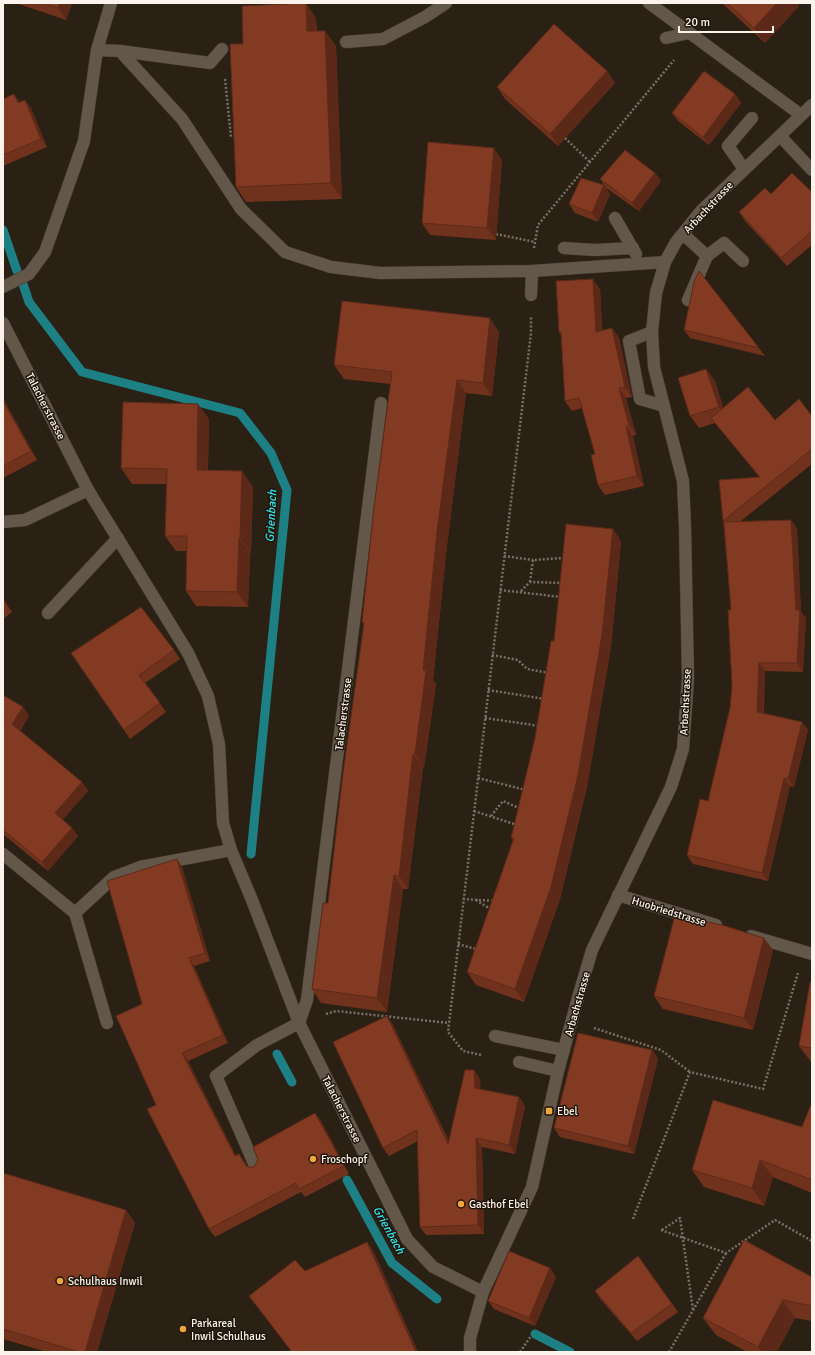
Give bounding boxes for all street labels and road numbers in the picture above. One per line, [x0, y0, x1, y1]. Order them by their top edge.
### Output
street label: Arbachstrasse [681, 179, 736, 236]
street label: Talacherstrasse [23, 371, 68, 442]
street label: Arbachstrasse [677, 668, 694, 736]
street label: Talacherstrasse [333, 677, 354, 751]
street label: Huobriedstrasse [630, 894, 707, 929]
street label: Arbachstrasse [562, 970, 593, 1038]
street label: Talacherstrasse [319, 1074, 364, 1145]

